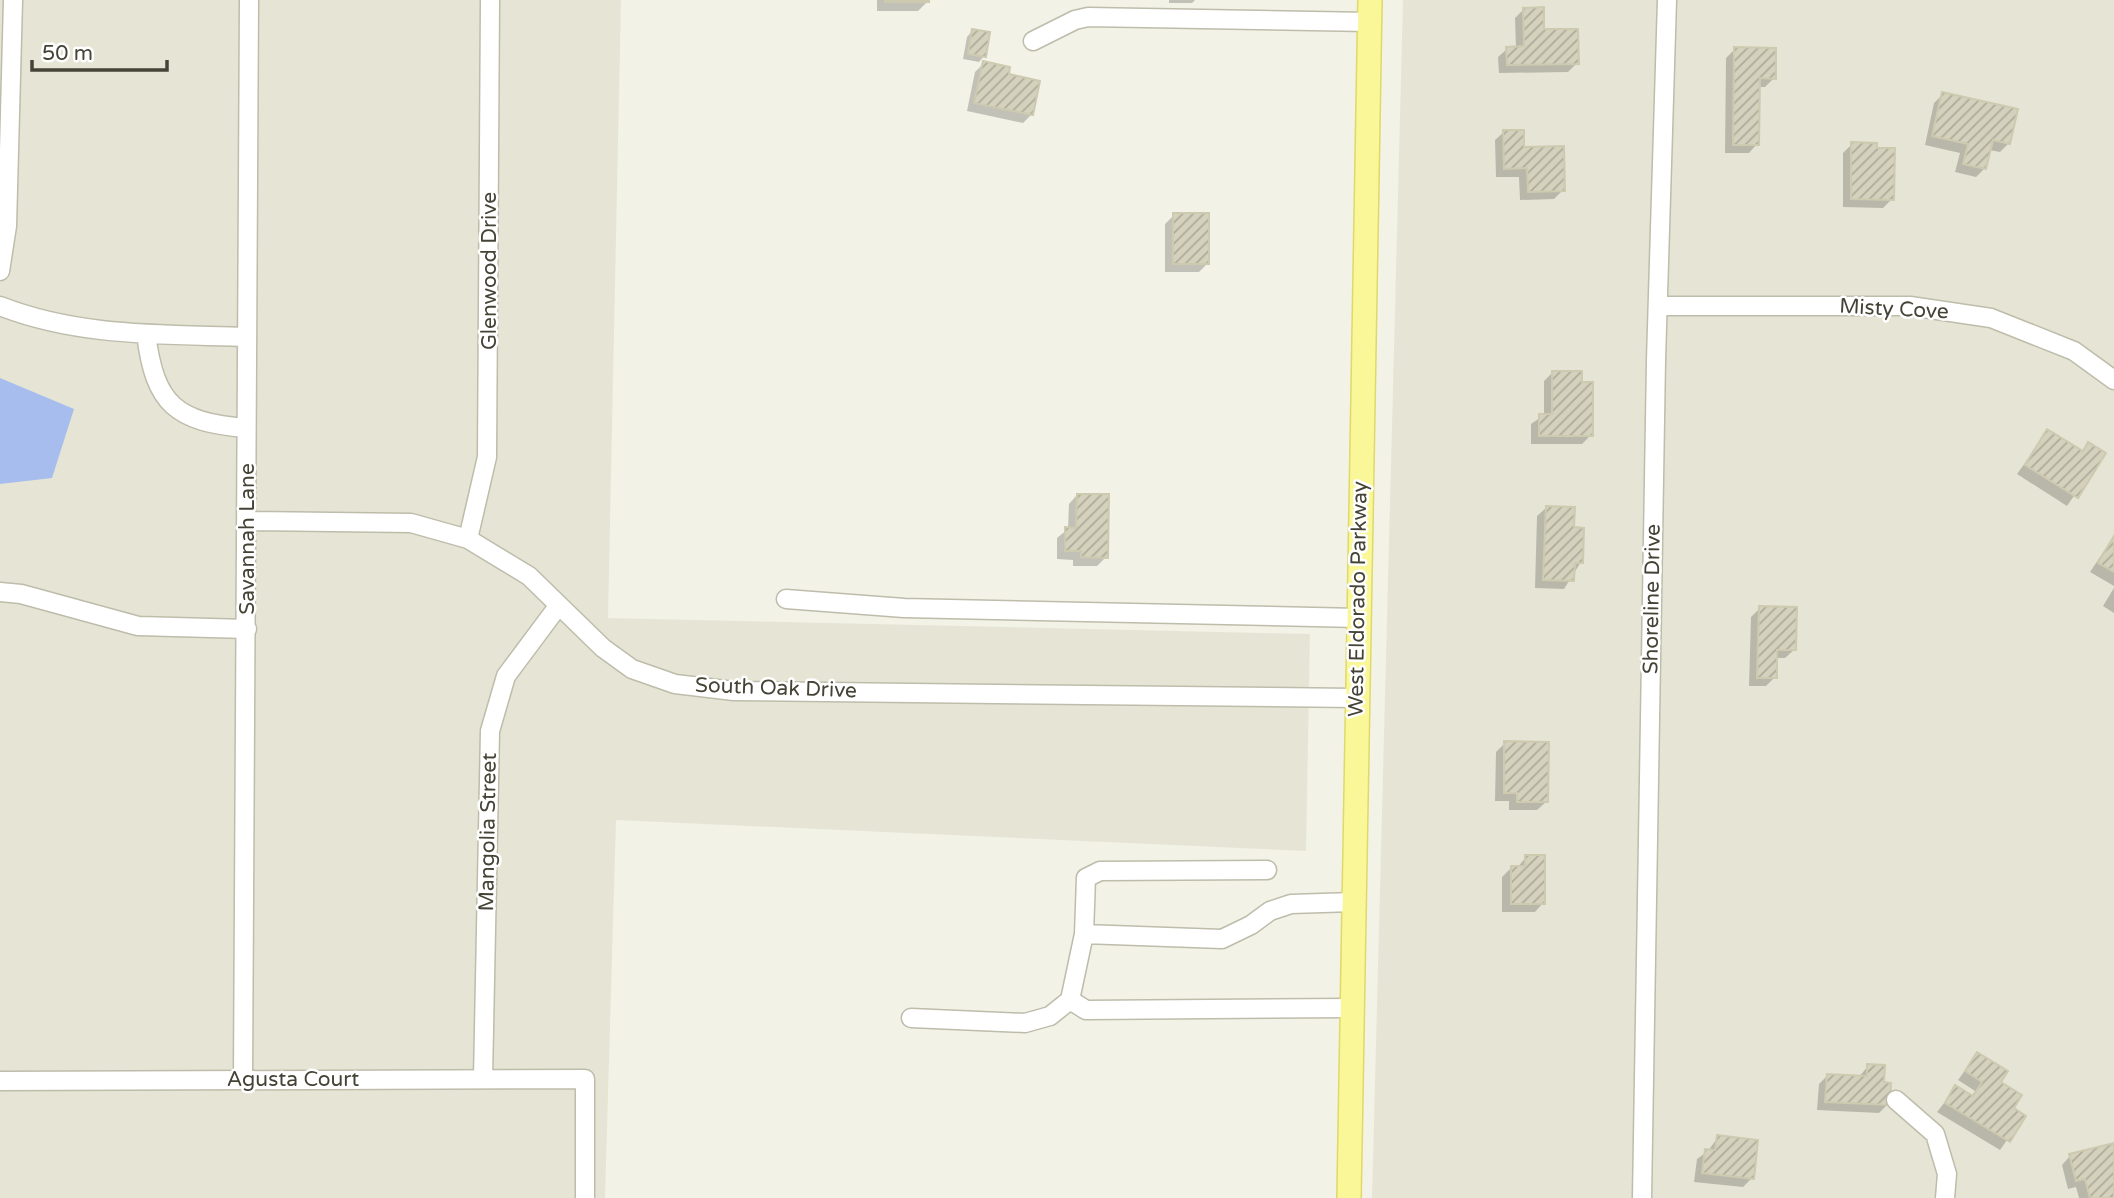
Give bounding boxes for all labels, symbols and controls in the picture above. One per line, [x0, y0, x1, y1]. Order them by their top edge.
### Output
scale bar [32, 28, 166, 72]
text: 50 m [42, 41, 93, 66]
street label: Glenwood Drive [477, 192, 502, 350]
street label: Misty Cove [1839, 294, 1950, 324]
street label: Savannah Lane [235, 463, 260, 615]
street label: West Eldorado Parkway [1343, 481, 1373, 717]
street label: Shoreline Drive [1638, 524, 1666, 674]
street label: South Oak Drive [695, 673, 858, 703]
street label: Mangolia Street [474, 752, 502, 912]
street label: Agusta Court [227, 1067, 359, 1092]

